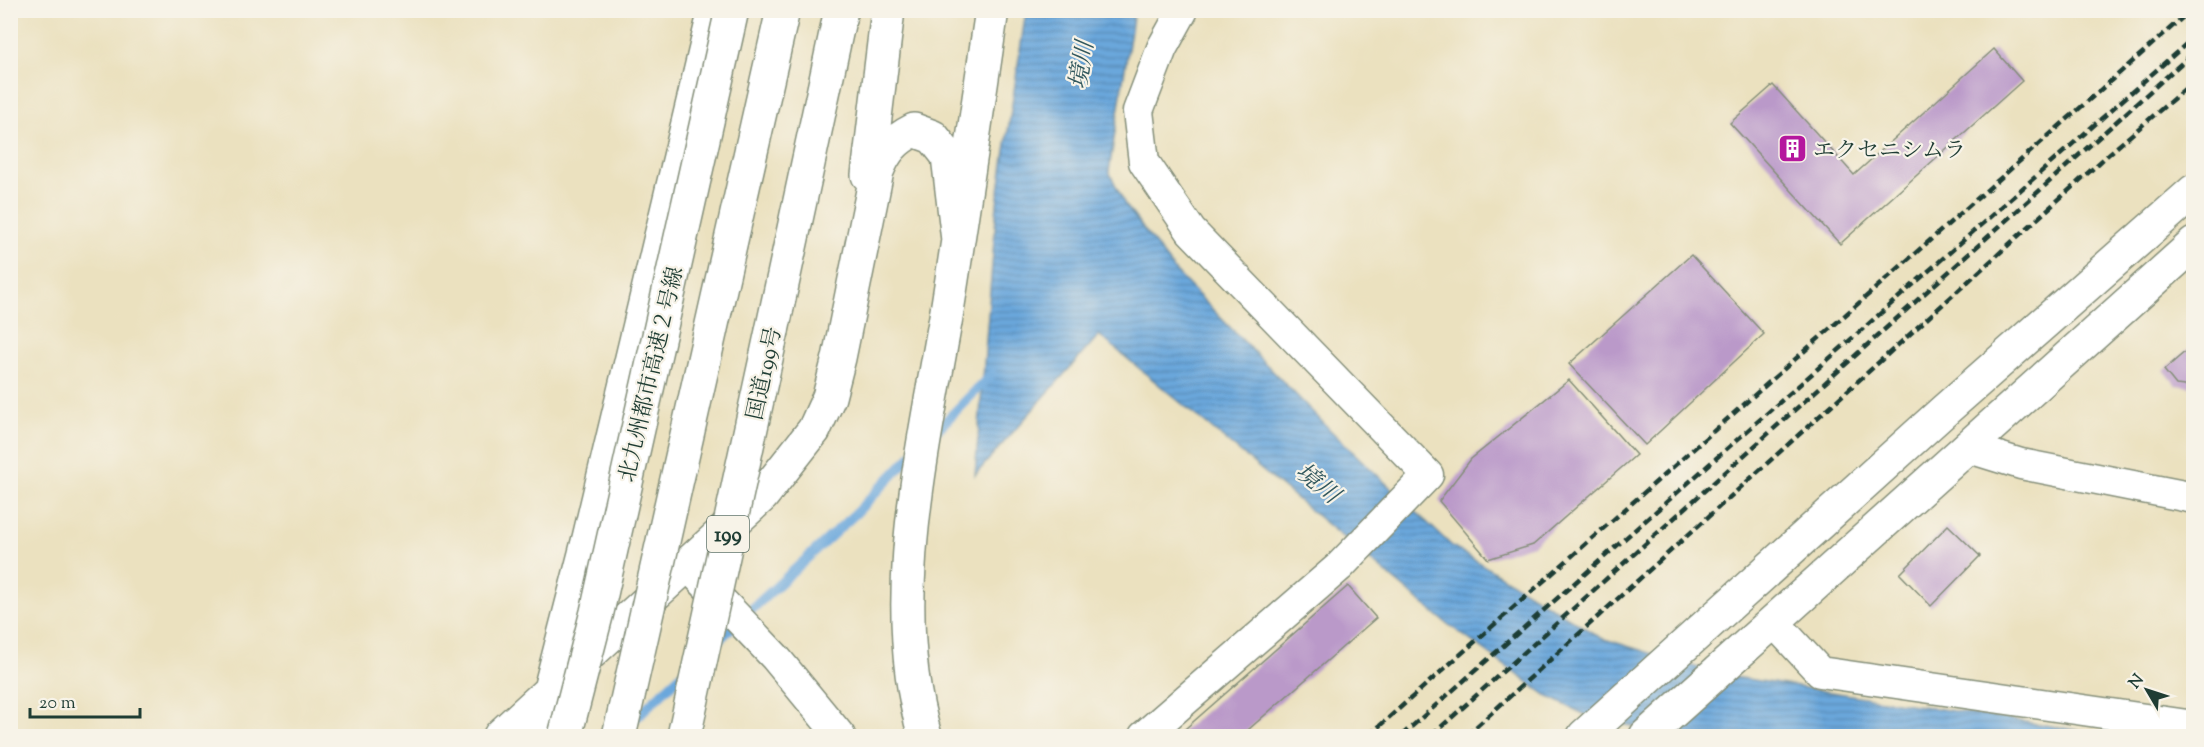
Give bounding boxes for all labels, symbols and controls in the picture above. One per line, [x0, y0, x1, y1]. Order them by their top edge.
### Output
water label: 境川 [1062, 36, 1104, 92]
building icon: エクセニシムラ [1776, 133, 1808, 165]
place label: エクセニシムラ [1813, 136, 1966, 168]
street label: 北九州都市高速２号線 [613, 264, 693, 485]
street label: 国道199号 [740, 324, 791, 423]
water label: 境川 [1287, 456, 1348, 515]
road number: 199 [707, 516, 749, 552]
north arrow [2117, 660, 2177, 720]
text: N [2124, 670, 2150, 694]
scale bar [30, 681, 140, 719]
text: 20 m [39, 691, 76, 717]

